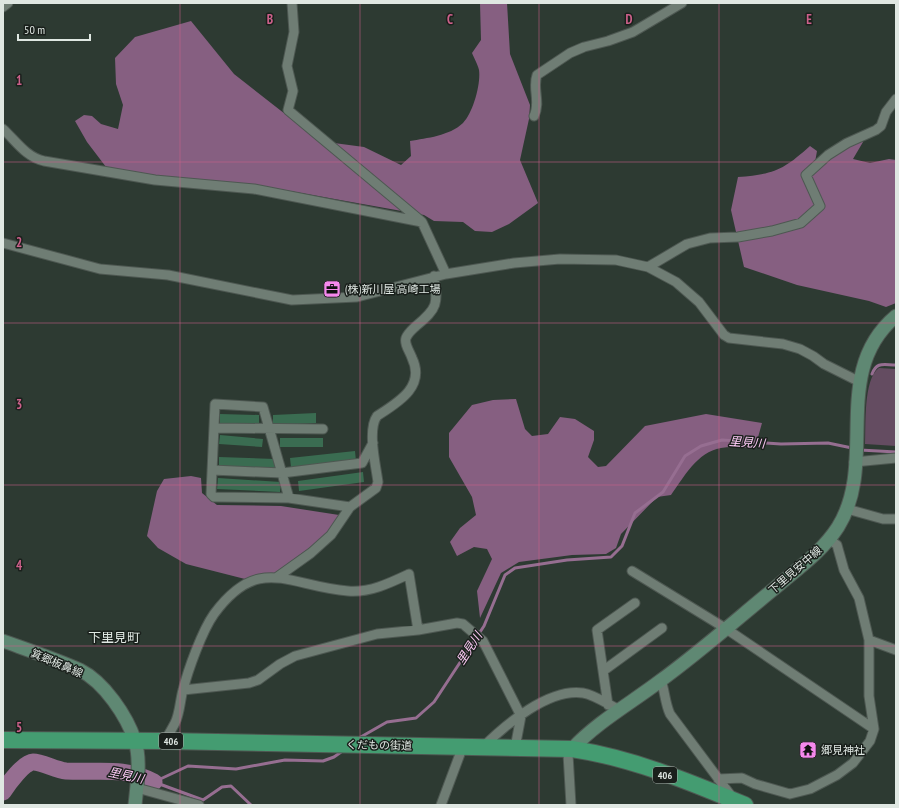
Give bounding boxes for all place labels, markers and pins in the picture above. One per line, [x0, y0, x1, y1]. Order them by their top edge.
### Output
office icon: (株)新川屋 高崎工場 [322, 279, 342, 299]
place label: (株)新川屋 高崎工場 [345, 282, 440, 296]
temple icon: 郷見神社 [798, 740, 818, 760]
place label: 郷見神社 [821, 743, 865, 757]

